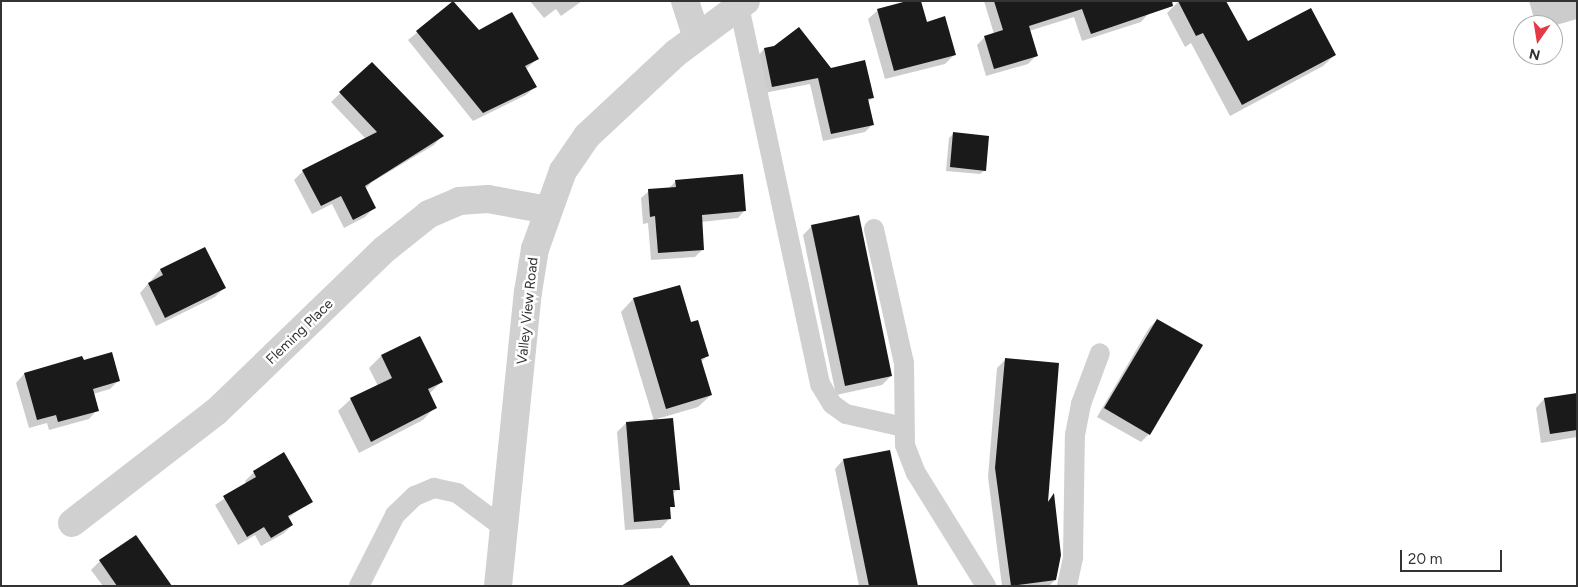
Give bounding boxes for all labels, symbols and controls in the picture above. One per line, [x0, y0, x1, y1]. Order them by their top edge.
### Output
north arrow [1513, 15, 1563, 65]
text: N [1528, 45, 1542, 64]
street label: Valley View Road [514, 257, 542, 365]
street label: Fleming Place [263, 296, 337, 368]
scale bar [1403, 540, 1506, 572]
text: 20 m [1408, 550, 1442, 568]

